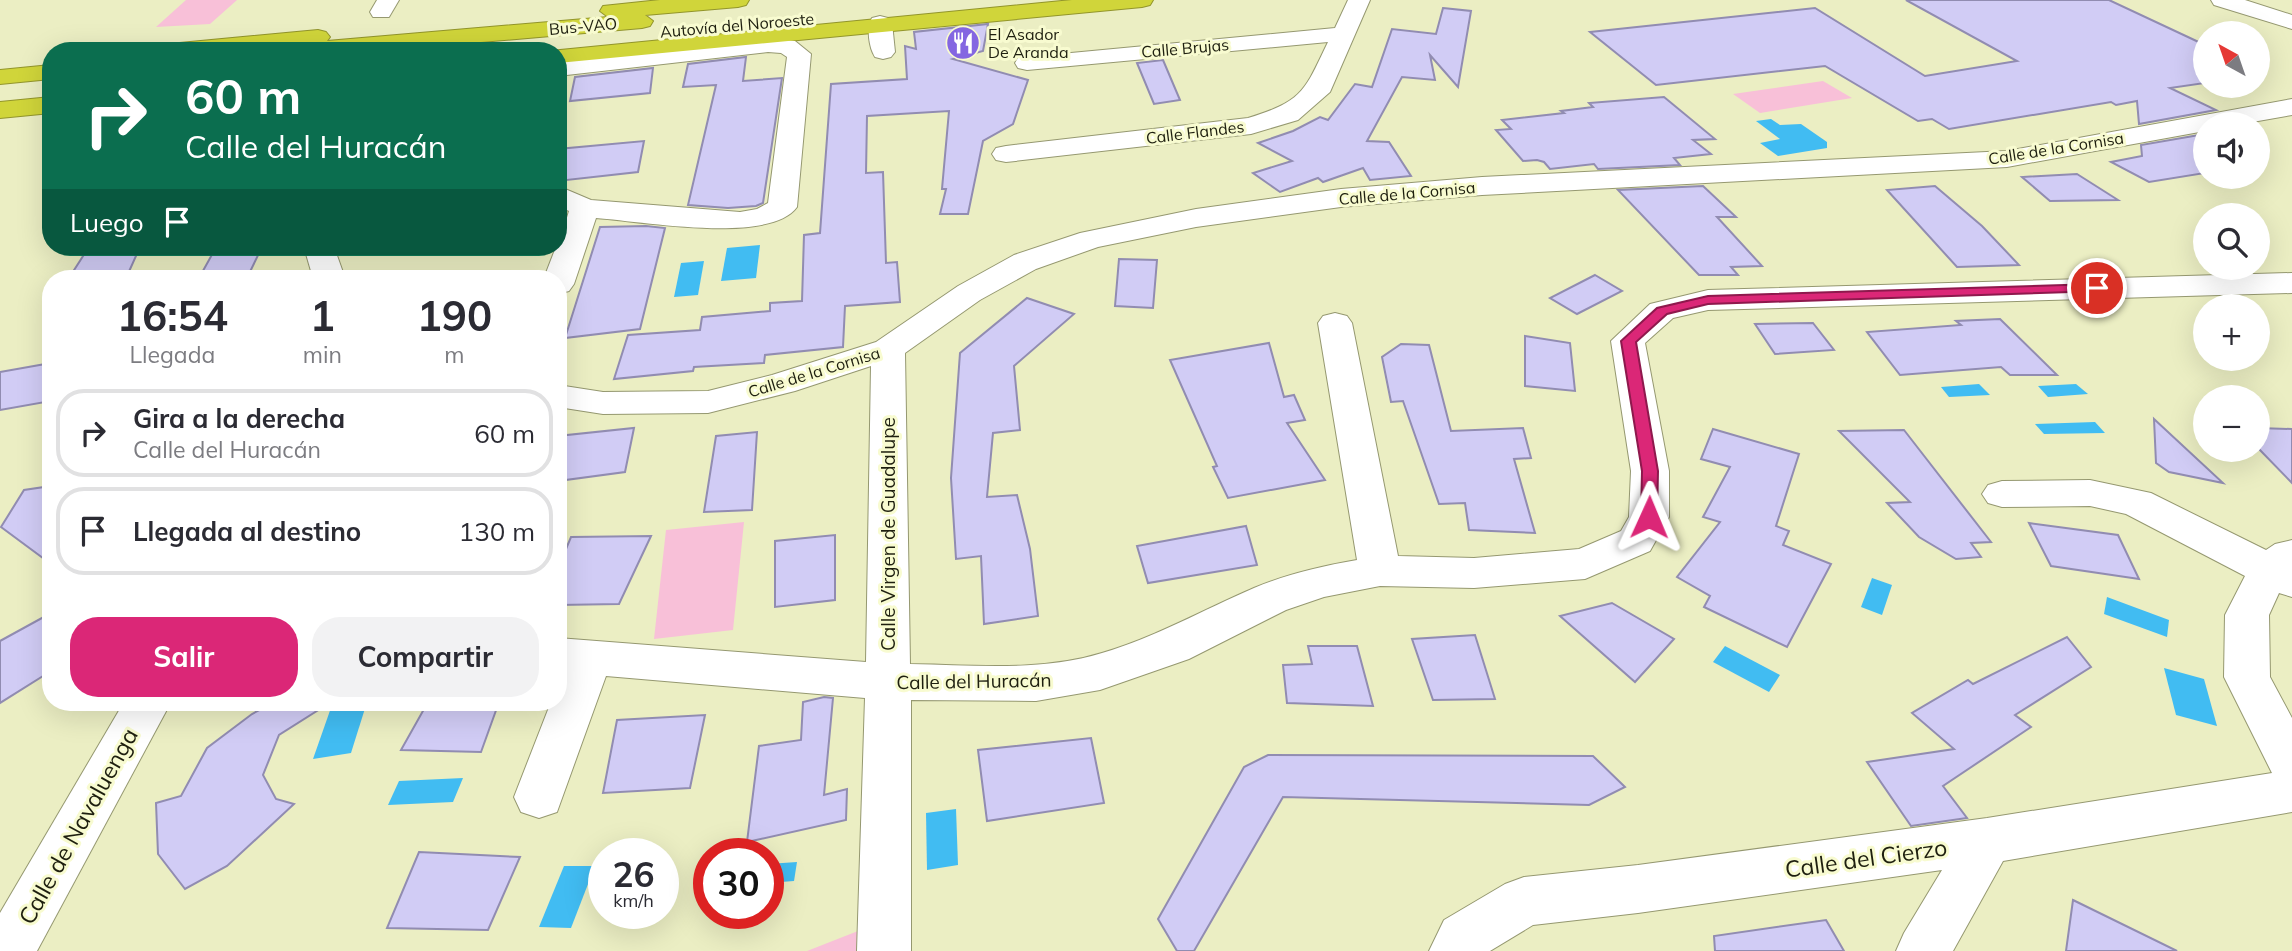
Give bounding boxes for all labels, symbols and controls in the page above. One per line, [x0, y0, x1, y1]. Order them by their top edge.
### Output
street label: Autovía del Noroeste [659, 8, 815, 42]
street label: Bus-VAO [548, 13, 618, 39]
north arrow [2193, 21, 2270, 98]
map controls [2193, 21, 2270, 462]
restaurant icon: El Asador De Aranda [944, 24, 982, 62]
place label: El Asador De Aranda [988, 24, 1069, 62]
street label: Calle Brujas [1140, 34, 1230, 62]
text: 60 m [185, 65, 301, 126]
icon: right [70, 70, 161, 161]
button: sound [2193, 112, 2270, 189]
street label: Calle Flandes [1145, 116, 1245, 148]
text: Calle del Huracán [185, 126, 447, 166]
street label: Calle de la Cornisa [1987, 127, 2125, 169]
street label: Calle de la Cornisa [1338, 177, 1476, 209]
icon: arrive [158, 203, 196, 241]
button: search [2193, 203, 2270, 280]
text: Luego [70, 206, 144, 239]
pin [2067, 258, 2127, 318]
icon: arrive [2078, 269, 2116, 307]
text: 16:54 [117, 289, 228, 342]
text: 1 [310, 289, 335, 342]
text: 190 [417, 289, 492, 342]
button: + [2193, 294, 2270, 371]
text: Llegada [129, 340, 215, 369]
text: min [303, 340, 342, 369]
text: m [444, 340, 465, 369]
street label: Calle de la Cornisa [746, 342, 882, 402]
button: − [2193, 385, 2270, 462]
text: Gira a la derecha [133, 402, 345, 435]
icon: right [74, 414, 112, 452]
text: 60 m [474, 417, 535, 450]
street label: Calle Virgen de Guadalupe [876, 417, 900, 651]
text: Calle del Huracán [133, 435, 321, 464]
position arrow [1612, 480, 1686, 554]
icon: arrive [74, 512, 112, 550]
text: Llegada al destino [133, 515, 361, 548]
text: 130 m [459, 515, 535, 548]
button: Salir [70, 617, 298, 697]
button: Compartir [312, 617, 539, 697]
street label: Calle del Huracán [896, 668, 1052, 694]
street label: Calle de Navaluenga [12, 723, 144, 929]
street label: Calle del Cierzo [1783, 832, 1949, 884]
speed limit sign: 30 [693, 838, 784, 929]
text: 26 [612, 852, 655, 896]
text: km/h [613, 889, 654, 912]

